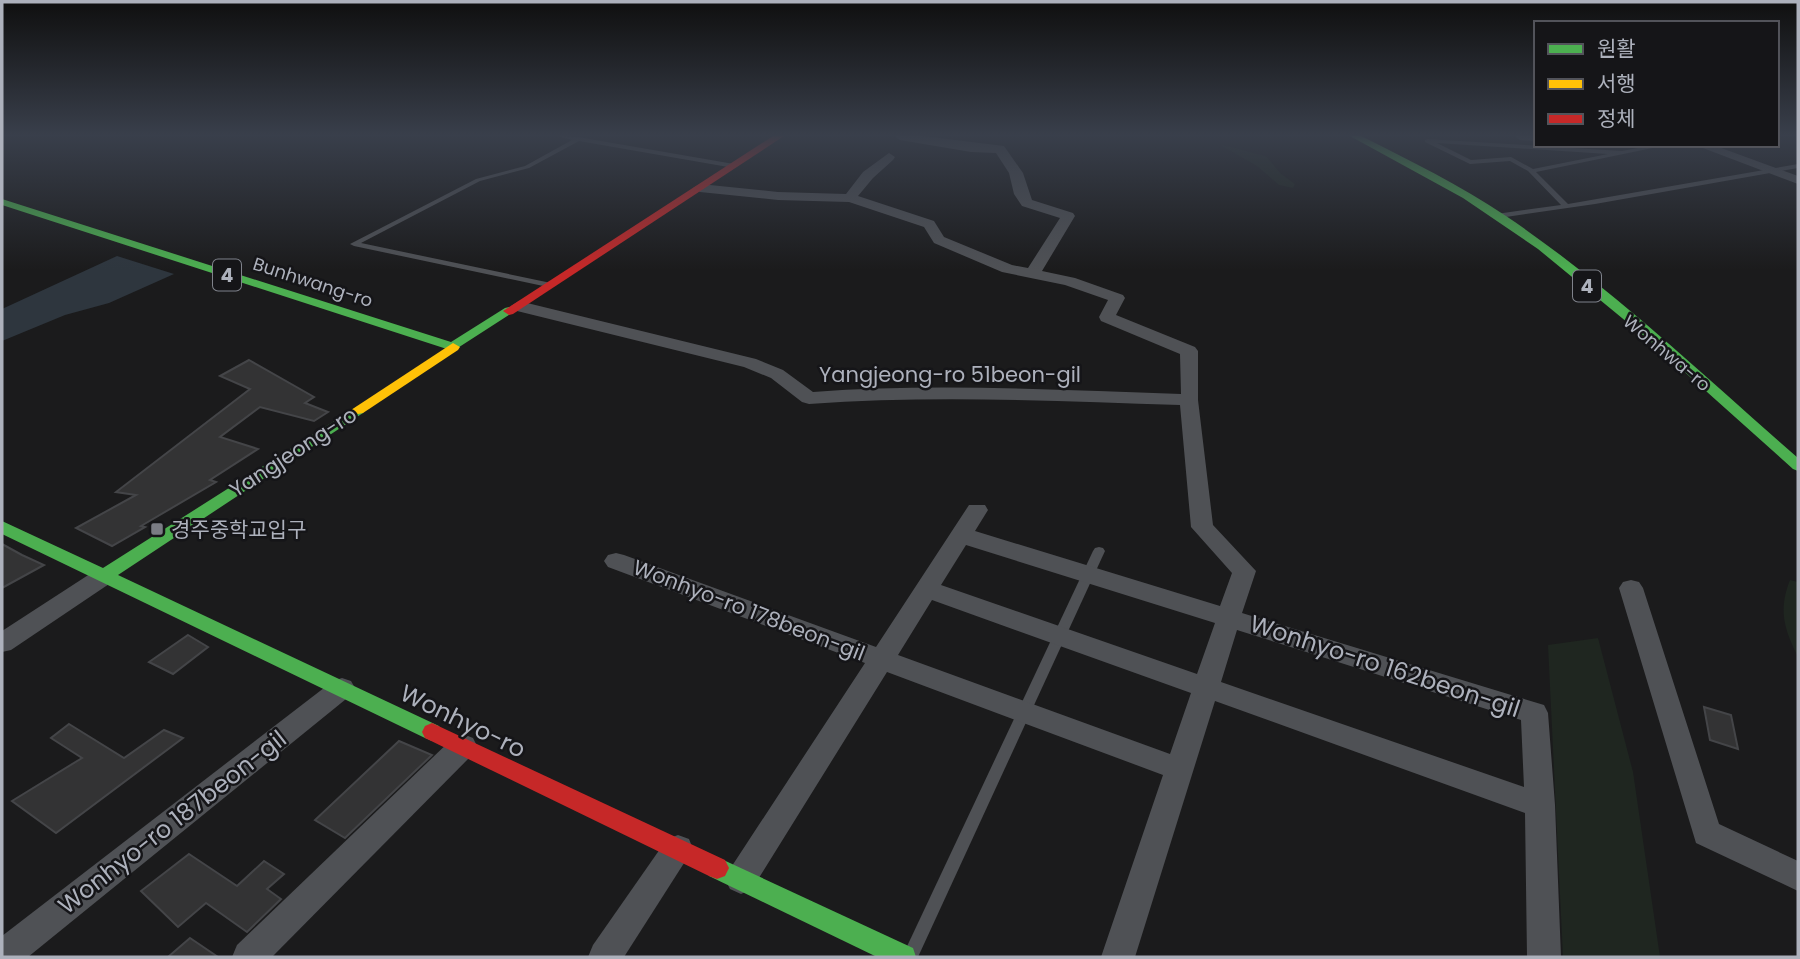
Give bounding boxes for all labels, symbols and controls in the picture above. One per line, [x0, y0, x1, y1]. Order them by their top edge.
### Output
legend [1534, 21, 1779, 147]
text: 원활 [1597, 34, 1636, 63]
text: 서행 [1597, 69, 1636, 98]
text: 정체 [1597, 104, 1636, 133]
street label: Bunhwang-ro [250, 251, 376, 313]
road number: 4 [213, 260, 241, 290]
road number: 4 [1573, 270, 1601, 302]
street label: Wonhwa-ro [1618, 309, 1716, 397]
street label: Yangjeong-ro 51beon-gil [819, 360, 1081, 389]
street label: Yangjeong-ro [224, 400, 362, 504]
place label: 경주중학교입구 [171, 515, 306, 544]
marker: 경주중학교입구 [149, 521, 165, 537]
street label: Wonhyo-ro 178beon-gil [629, 552, 869, 668]
street label: Wonhyo-ro 162beon-gil [1246, 607, 1524, 725]
street label: Wonhyo-ro [395, 676, 531, 766]
street label: Wonhyo-ro 187beon-gil [51, 722, 293, 922]

